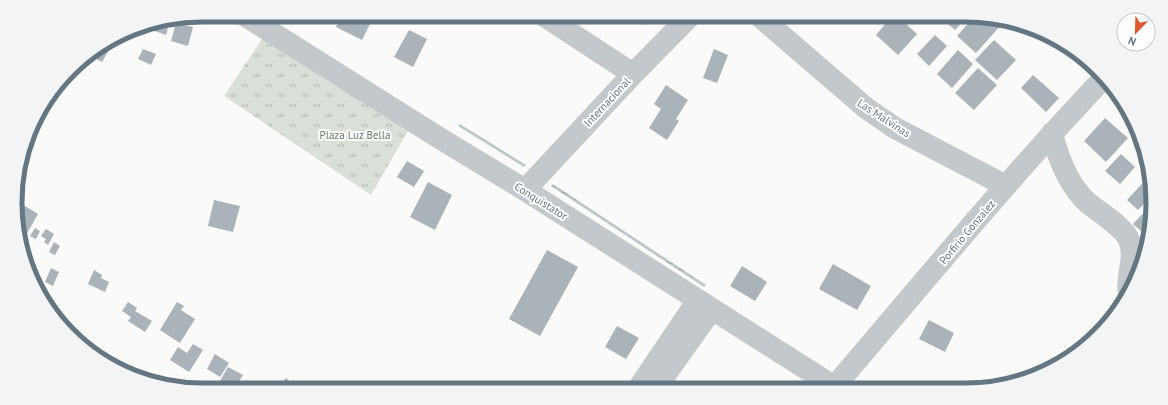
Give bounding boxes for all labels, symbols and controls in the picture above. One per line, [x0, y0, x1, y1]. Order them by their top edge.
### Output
north arrow [1116, 12, 1156, 52]
text: N [1126, 33, 1138, 49]
street label: Internacional [581, 74, 634, 129]
street label: Las Malvinas [855, 96, 913, 140]
park label: Plaza Luz Bella [320, 128, 390, 142]
street label: Conquistator [512, 179, 570, 223]
street label: Porfirio Gonzalez [936, 197, 998, 267]

